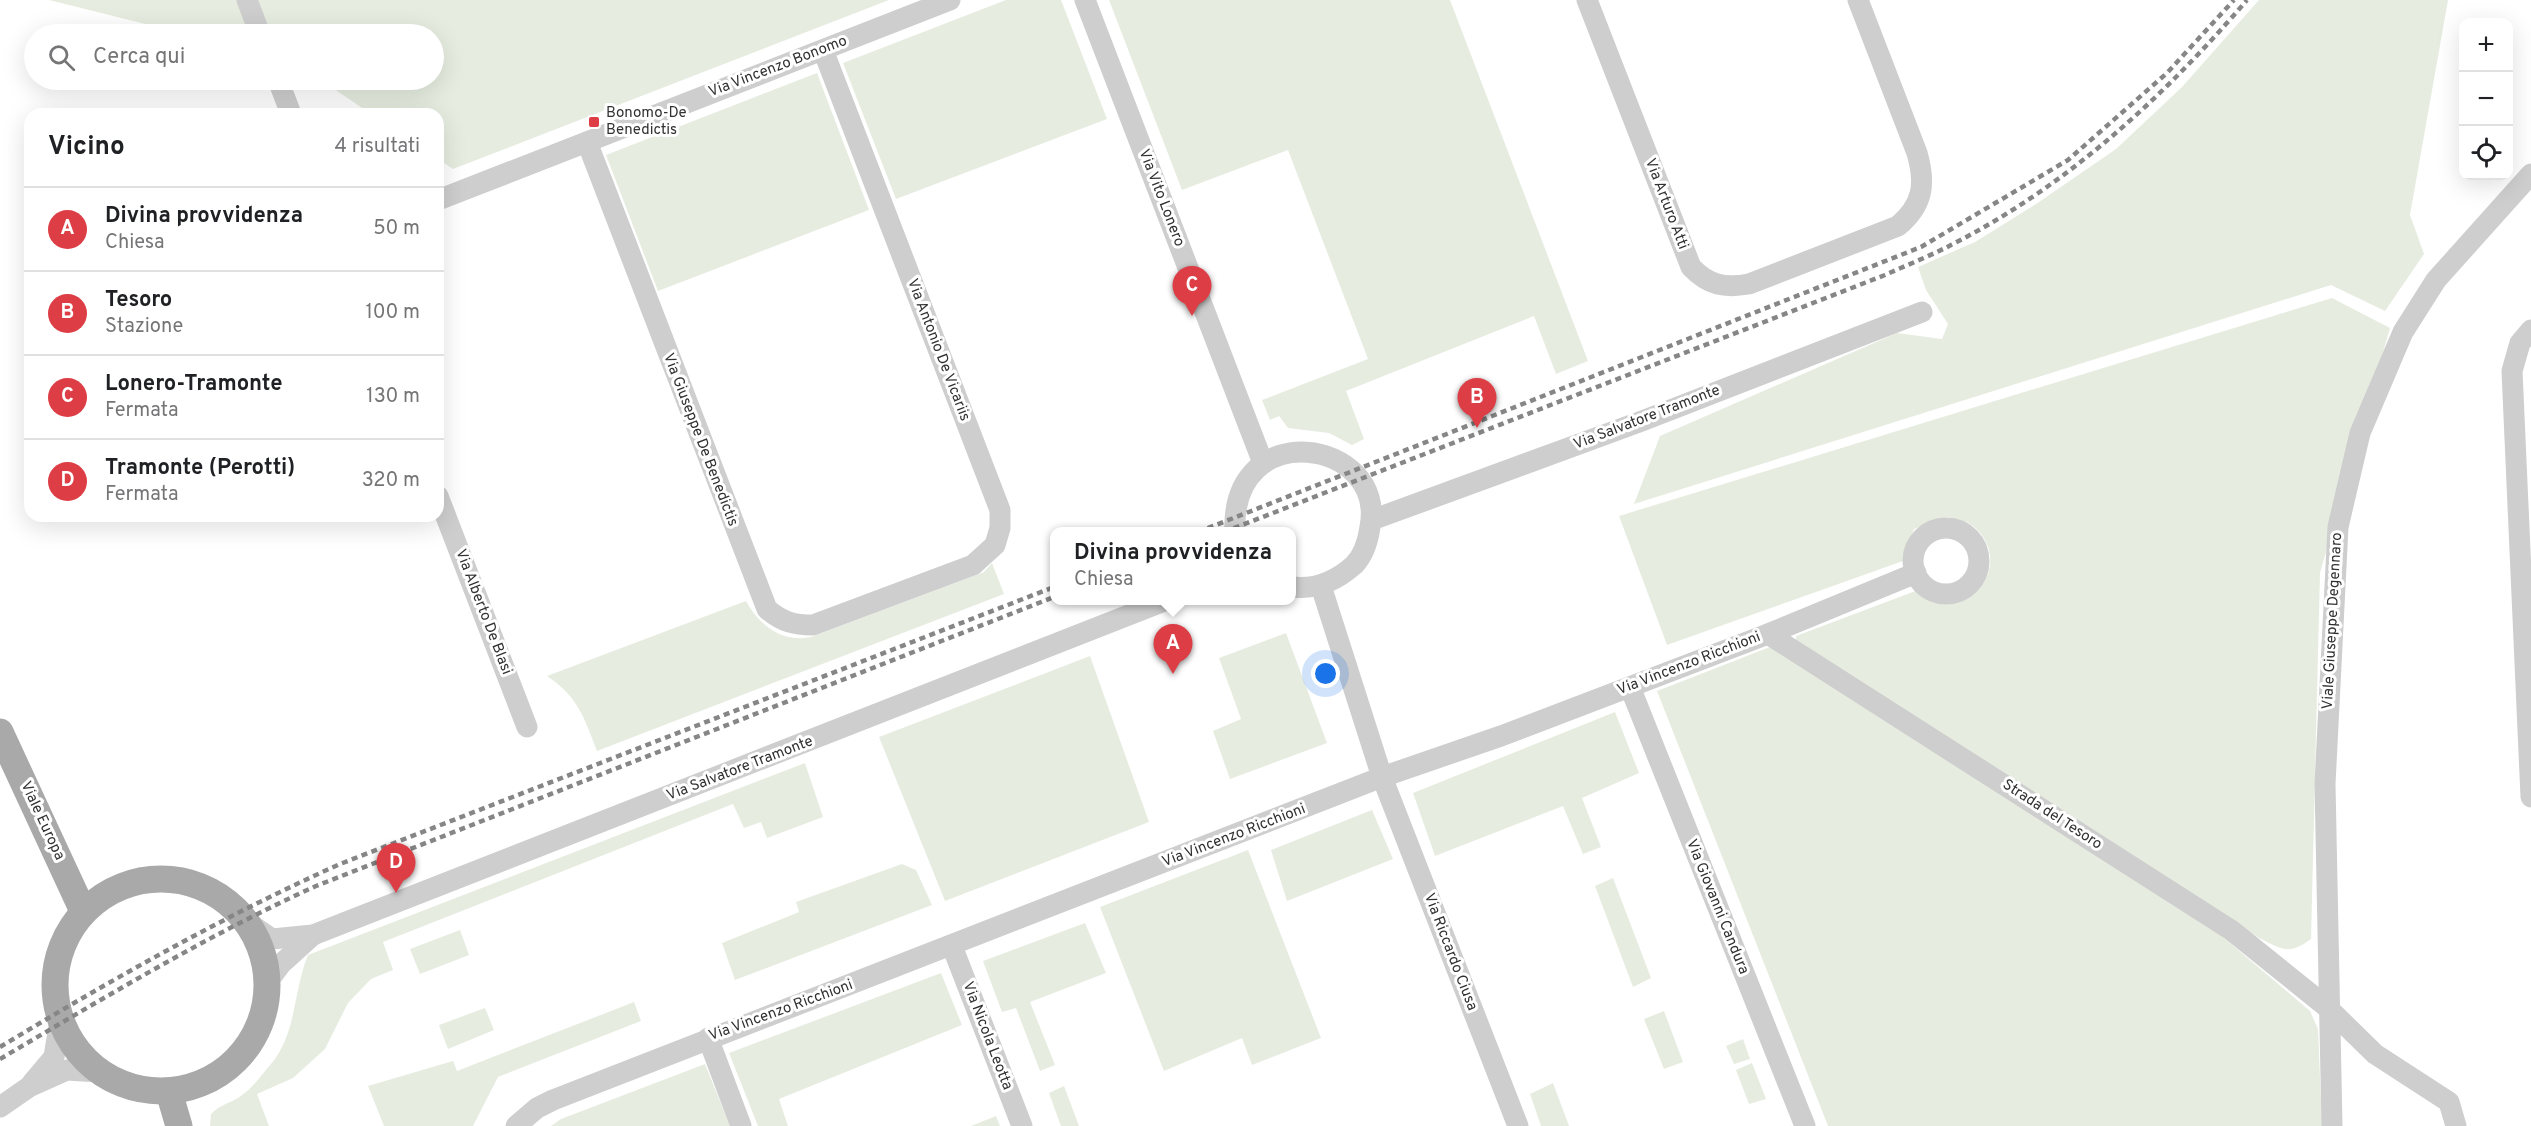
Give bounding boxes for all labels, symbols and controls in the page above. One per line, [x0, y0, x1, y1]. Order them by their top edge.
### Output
map controls [2459, 18, 2513, 180]
button: + [2459, 18, 2513, 72]
search box [24, 24, 444, 90]
street label: Via Vincenzo Bonomo [706, 32, 850, 102]
icon: search [45, 41, 78, 74]
text: Cerca qui [93, 44, 185, 71]
button: − [2459, 72, 2513, 126]
place label: Bonomo-De Benedictis [606, 104, 687, 140]
marker: Bonomo-De Benedictis [587, 115, 601, 129]
button: locate [2459, 126, 2513, 180]
text: Vicino [48, 131, 125, 164]
text: 4 risultati [335, 134, 420, 160]
street label: Via Vito Lonero [1134, 147, 1188, 249]
street label: Via Arturo Atti [1640, 156, 1692, 252]
text: Divina provvidenza [105, 203, 303, 230]
text: A [60, 216, 75, 242]
text: 50 m [373, 216, 420, 242]
text: Chiesa [105, 230, 165, 256]
pin: C [1172, 266, 1212, 316]
street label: Via Antonio De Vicariis [902, 276, 974, 424]
text: Tesoro [105, 287, 172, 314]
text: B [61, 300, 74, 326]
text: 100 m [365, 300, 420, 326]
text: Stazione [105, 314, 183, 340]
street label: Via Giuseppe De Benedictis [658, 351, 742, 529]
text: Lonero-Tramonte [105, 371, 283, 398]
pin: B [1458, 378, 1496, 428]
street label: Via Salvatore Tramonte [1571, 381, 1723, 455]
text: C [61, 384, 74, 410]
text: 130 m [366, 384, 420, 410]
text: Fermata [105, 398, 178, 424]
text: Tramonte (Perotti) [105, 455, 295, 482]
text: D [60, 468, 75, 494]
text: 320 m [362, 468, 420, 494]
text: Fermata [105, 482, 178, 508]
popup [1050, 527, 1296, 605]
street label: Viale Giuseppe Degennaro [2319, 532, 2347, 710]
text: Divina provvidenza [1074, 540, 1272, 567]
street label: Via Alberto De Blasi [450, 546, 516, 678]
text: Chiesa [1074, 567, 1134, 593]
pin: A [1154, 624, 1192, 674]
street label: Via Vincenzo Ricchioni [1615, 628, 1763, 700]
your location [1311, 659, 1340, 688]
street label: Via Salvatore Tramonte [664, 732, 816, 806]
street label: Strada del Tesoro [1999, 776, 2105, 854]
street label: Viale Europa [15, 779, 69, 863]
street label: Via Vincenzo Ricchioni [1160, 800, 1308, 872]
street label: Via Giovanni Candura [1681, 837, 1753, 977]
pin: D [376, 844, 416, 893]
street label: Via Riccardo Ciusa [1419, 891, 1481, 1013]
street label: Via Vincenzo Ricchioni [706, 976, 856, 1046]
street label: Via Nicola Leotta [958, 979, 1016, 1093]

